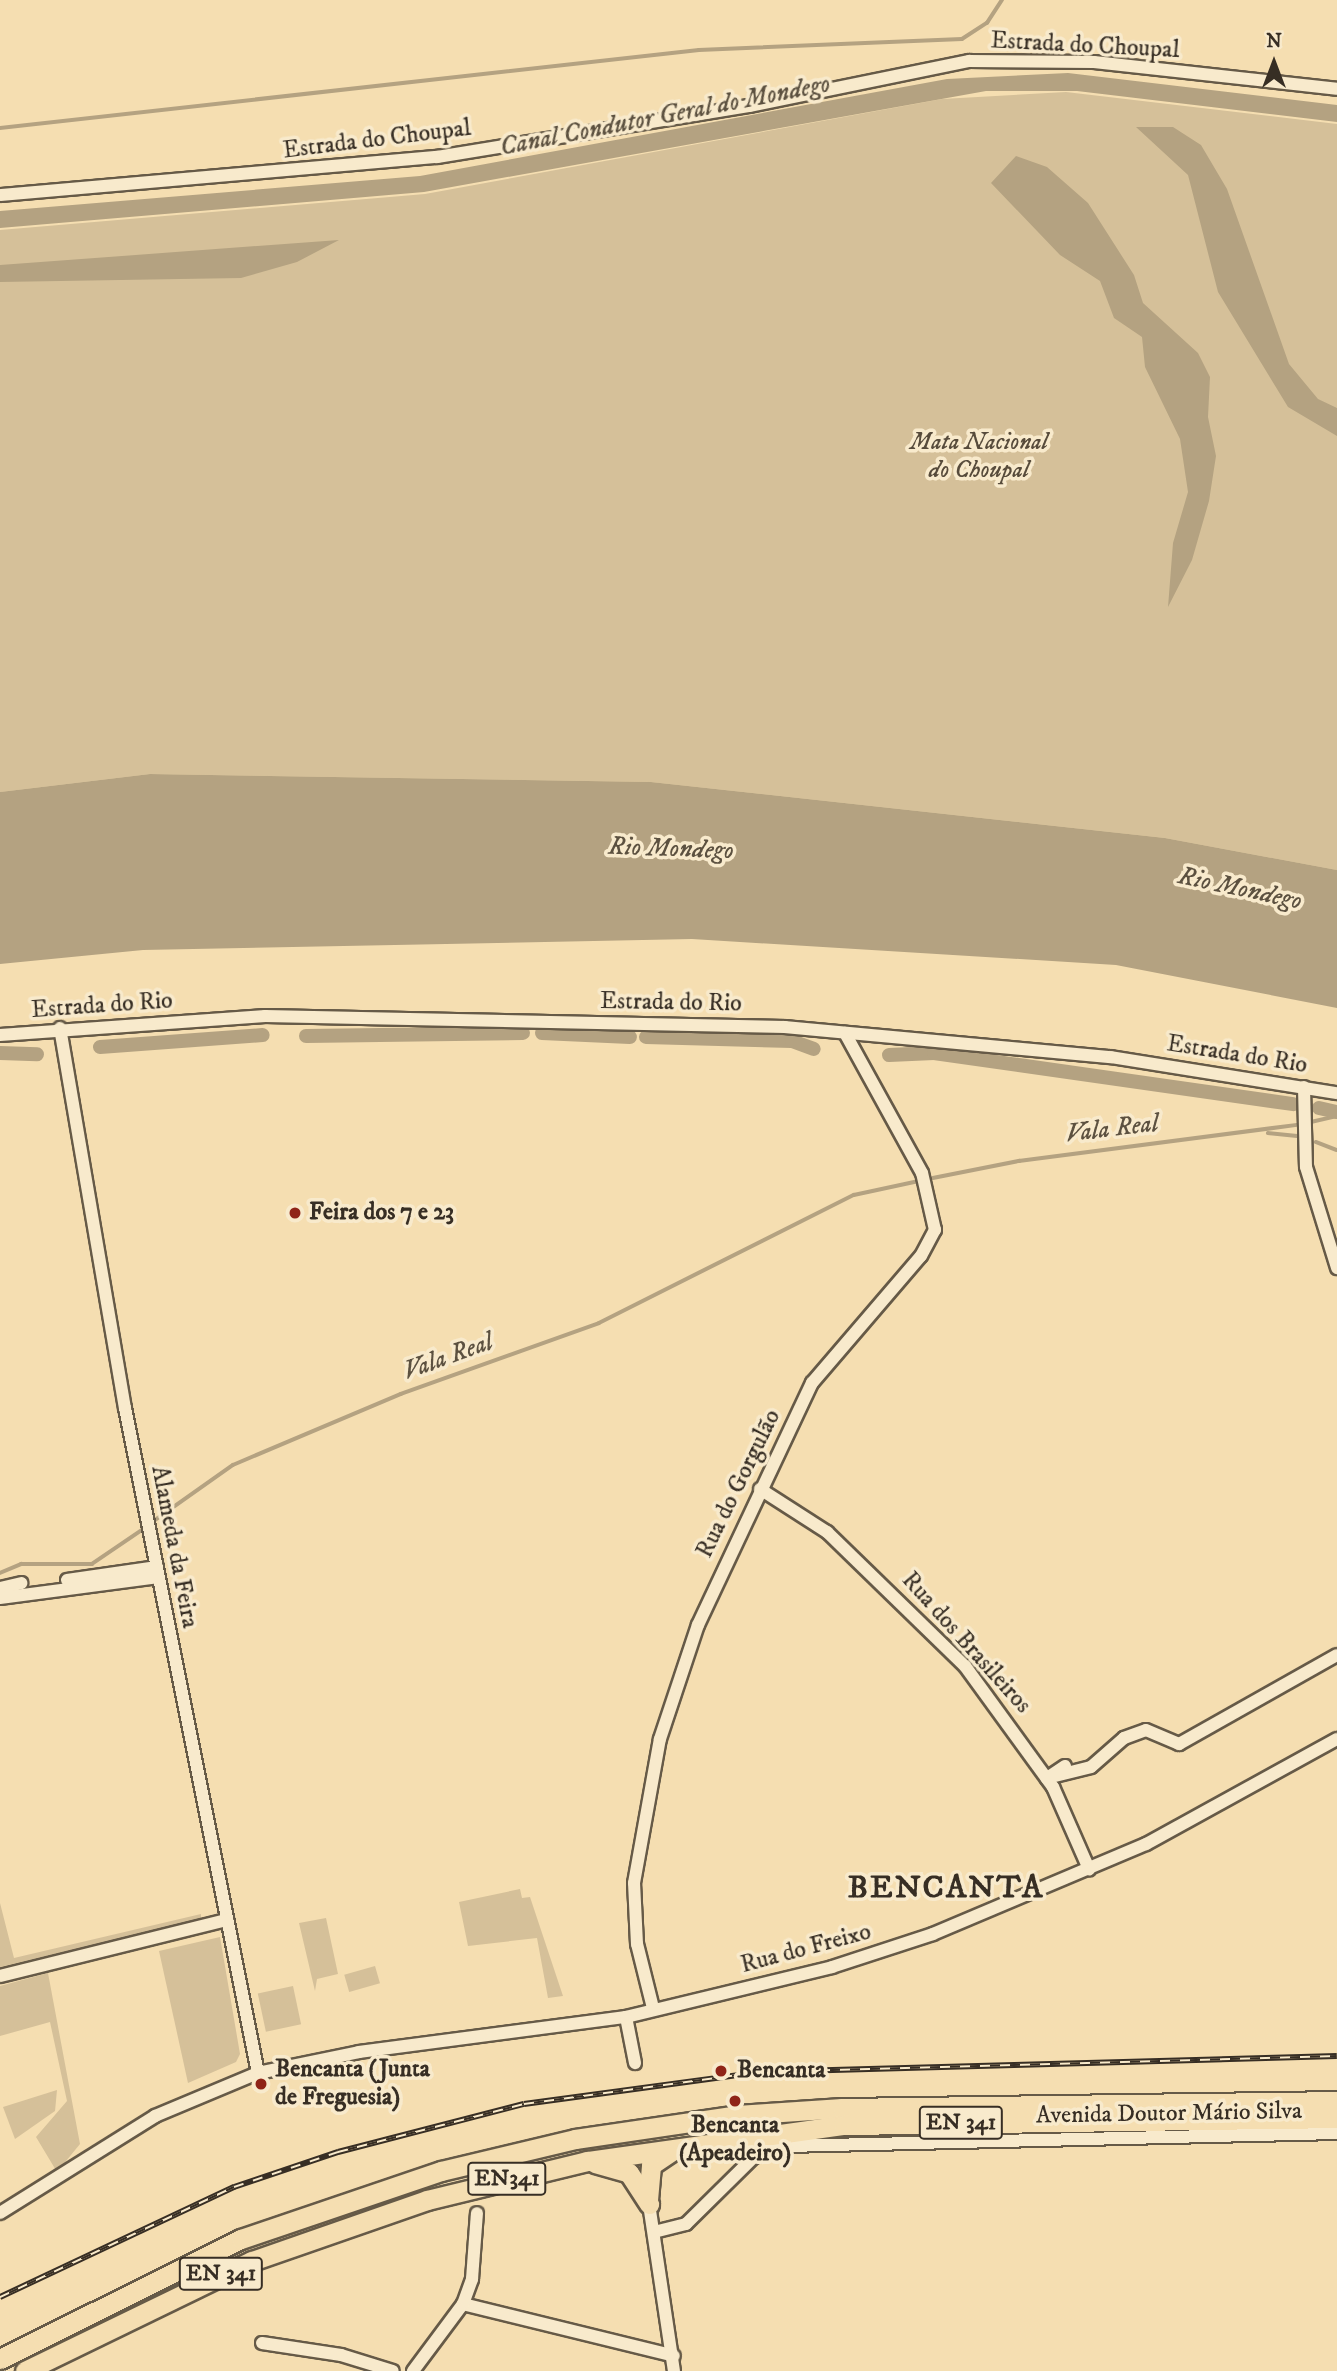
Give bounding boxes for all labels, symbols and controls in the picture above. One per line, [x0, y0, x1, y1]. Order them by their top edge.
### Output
street label: Estrada do Choupal [990, 27, 1180, 65]
north arrow [1239, 28, 1309, 98]
text: N [1266, 30, 1282, 53]
water label: Canal Condutor Geral do Mondego [497, 69, 833, 163]
street label: Estrada do Choupal [281, 114, 473, 166]
park label: Mata Nacional do Choupal [910, 429, 1048, 485]
water label: Rio Mondego [608, 831, 734, 867]
water label: Rio Mondego [1175, 861, 1305, 917]
street label: Estrada do Rio [30, 987, 174, 1025]
street label: Estrada do Rio [600, 987, 742, 1019]
street label: Estrada do Rio [1165, 1030, 1309, 1080]
water label: Vala Real [1064, 1108, 1160, 1150]
place label: Feira dos 7 e 23 [309, 1199, 454, 1227]
marker: Feira dos 7 e 23 [287, 1205, 303, 1221]
water label: Vala Real [399, 1326, 497, 1388]
street label: Rua do Gorgulão [691, 1405, 787, 1563]
street label: Alameda da Feira [144, 1463, 204, 1631]
street label: Rua dos Brasileiros [895, 1566, 1037, 1720]
district label: BENCANTA [849, 1869, 1043, 1907]
street label: Rua do Freixo [738, 1918, 874, 1980]
place label: Bencanta (Junta de Freguesia) [275, 2056, 430, 2112]
place label: Bencanta [737, 2057, 825, 2085]
marker: Bencanta [711, 2061, 731, 2081]
marker: Bencanta (Junta de Freguesia) [253, 2076, 269, 2092]
marker: Bencanta (Apeadeiro) [727, 2093, 743, 2109]
street label: Avenida Doutor Mário Silva [1036, 2097, 1302, 2131]
road number: EN 341 [917, 2104, 1005, 2142]
place label: Bencanta (Apeadeiro) [679, 2112, 791, 2168]
road number: EN341 [467, 2160, 547, 2198]
road number: EN 341 [177, 2254, 265, 2294]

